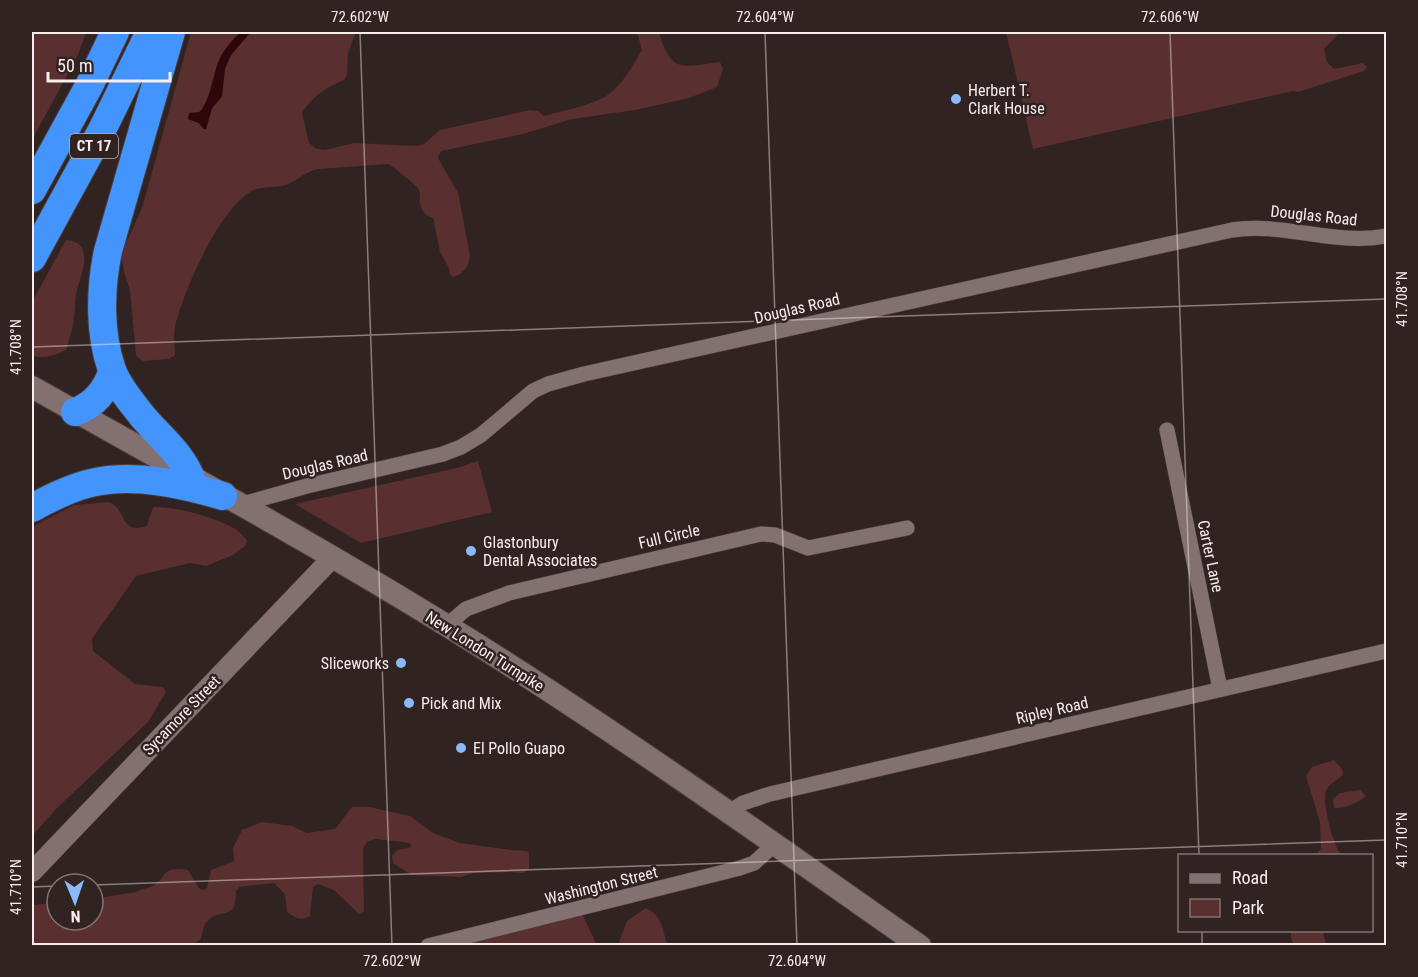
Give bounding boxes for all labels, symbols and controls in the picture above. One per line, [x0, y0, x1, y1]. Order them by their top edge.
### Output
text: 72.602°W [331, 8, 390, 26]
text: 72.604°W [736, 8, 795, 26]
text: 72.606°W [1141, 8, 1200, 26]
scale bar [48, 45, 170, 83]
text: 50 m [57, 55, 92, 76]
place label: Herbert T. Clark House [968, 81, 1045, 118]
marker: Herbert T. Clark House [949, 92, 963, 106]
road number: CT 17 [70, 134, 118, 158]
street label: Douglas Road [1270, 201, 1358, 230]
text: 41.708°N [1393, 271, 1411, 327]
street label: Douglas Road [752, 289, 842, 328]
text: 41.708°N [7, 319, 25, 375]
street label: Douglas Road [280, 445, 370, 484]
street label: Carter Lane [1194, 518, 1227, 594]
street label: Full Circle [637, 520, 702, 553]
place label: Glastonbury Dental Associates [483, 533, 597, 570]
marker: Glastonbury Dental Associates [464, 544, 478, 558]
street label: New London Turnpike [422, 607, 547, 696]
place label: Sliceworks [321, 654, 389, 673]
marker: Sliceworks [394, 656, 408, 670]
street label: Sycamore Street [139, 671, 224, 759]
street label: Ripley Road [1014, 693, 1090, 728]
place label: Pick and Mix [421, 694, 502, 713]
marker: Pick and Mix [402, 696, 416, 710]
place label: El Pollo Guapo [473, 739, 565, 758]
marker: El Pollo Guapo [454, 741, 468, 755]
text: 41.710°N [1393, 812, 1411, 868]
legend [1178, 854, 1373, 932]
text: 41.710°N [7, 859, 25, 915]
street label: Washington Street [543, 862, 660, 909]
text: Road [1232, 867, 1268, 888]
north arrow [45, 872, 105, 932]
text: Park [1232, 897, 1264, 918]
text: N [70, 907, 81, 926]
text: 72.602°W [363, 952, 422, 970]
text: 72.604°W [768, 952, 827, 970]

